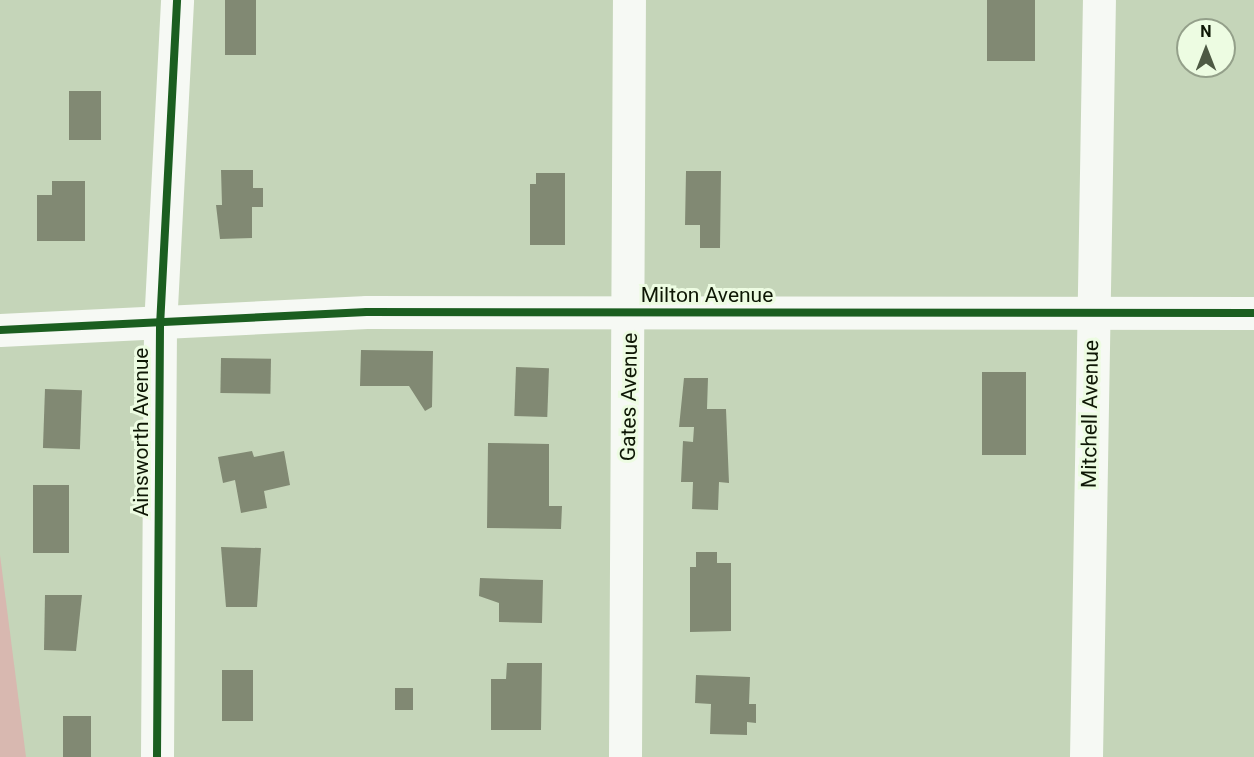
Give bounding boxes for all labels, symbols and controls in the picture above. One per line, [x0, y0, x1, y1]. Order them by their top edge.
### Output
north arrow [1176, 18, 1236, 78]
text: N [1200, 22, 1212, 41]
street label: Milton Avenue [641, 282, 773, 308]
street label: Gates Avenue [615, 333, 643, 461]
street label: Mitchell Avenue [1076, 340, 1104, 488]
street label: Ainsworth Avenue [128, 348, 154, 516]

